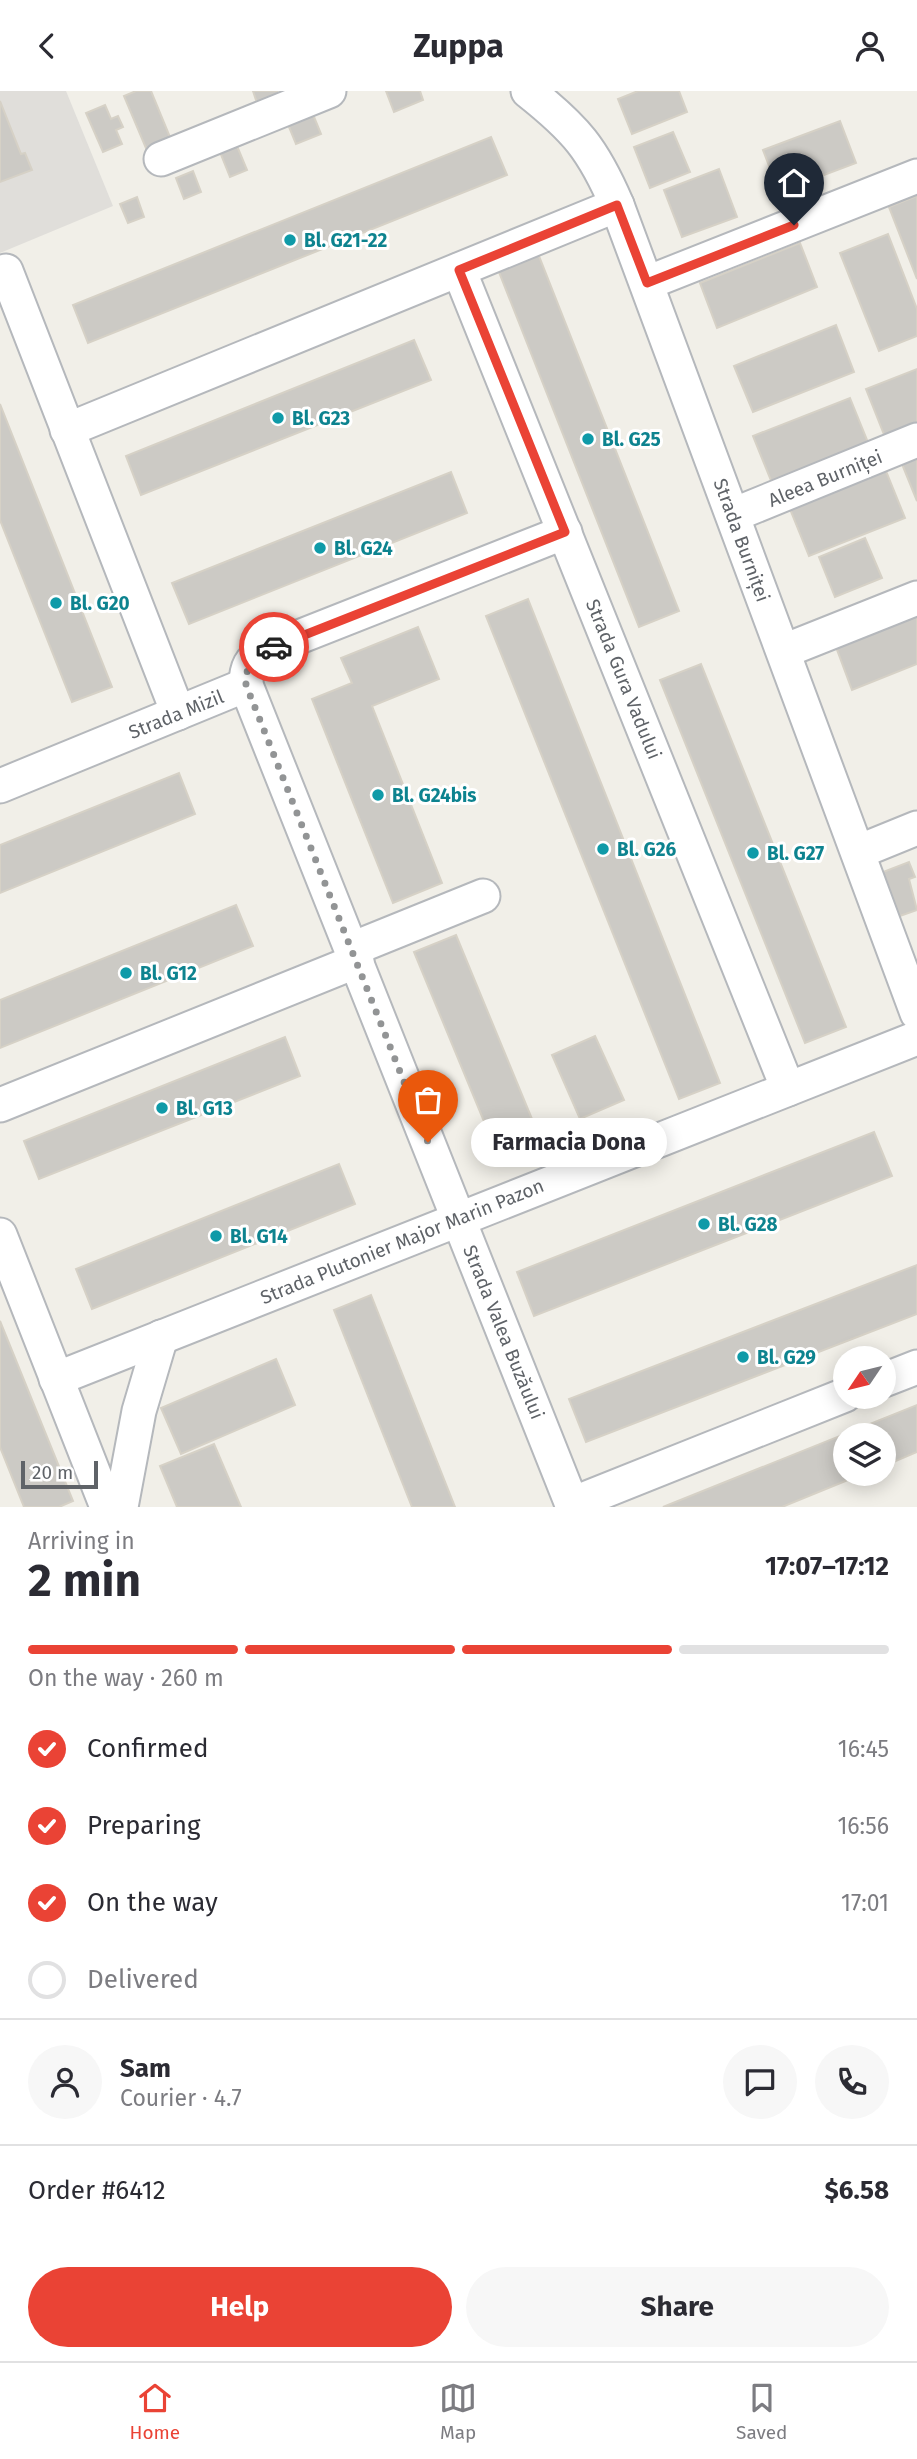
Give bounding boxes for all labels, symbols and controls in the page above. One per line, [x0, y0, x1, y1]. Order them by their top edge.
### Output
icon: back [28, 27, 66, 65]
text: Zuppa [413, 27, 504, 65]
icon: person [851, 27, 889, 65]
pin [764, 153, 824, 225]
icon: home [775, 164, 813, 202]
place label: Bl. G21-22 [304, 229, 388, 252]
marker: Bl. G21-22 [282, 232, 298, 248]
place label: Bl. G23 [292, 407, 350, 430]
marker: Bl. G23 [270, 410, 286, 426]
place label: Bl. G25 [602, 428, 661, 451]
marker: Bl. G25 [580, 431, 596, 447]
street label: Aleea Burniței [765, 445, 886, 513]
street label: Strada Burniței [708, 475, 775, 605]
place label: Bl. G24 [334, 537, 393, 560]
marker: Bl. G24 [312, 540, 328, 556]
place label: Bl. G20 [70, 592, 130, 615]
marker: Bl. G20 [48, 595, 64, 611]
street label: Strada Gura Vadului [581, 596, 666, 763]
courier [239, 612, 309, 682]
icon: car [255, 628, 293, 666]
street label: Strada Mizil [125, 685, 227, 744]
place label: Bl. G24bis [392, 784, 477, 807]
marker: Bl. G24bis [370, 787, 386, 803]
place label: Bl. G26 [617, 838, 676, 861]
marker: Bl. G26 [595, 841, 611, 857]
place label: Bl. G27 [767, 842, 824, 865]
marker: Bl. G27 [745, 845, 761, 861]
place label: Bl. G12 [140, 962, 197, 985]
marker: Bl. G12 [118, 965, 134, 981]
pin [398, 1070, 458, 1142]
icon: bag [409, 1081, 447, 1119]
place label: Bl. G13 [176, 1097, 233, 1120]
marker: Bl. G13 [154, 1100, 170, 1116]
callout: Farmacia Dona [470, 1117, 666, 1167]
text: Farmacia Dona [492, 1128, 646, 1156]
street label: Strada Plutonier Major Marin Pazon [257, 1174, 547, 1309]
place label: Bl. G28 [718, 1213, 778, 1236]
marker: Bl. G28 [696, 1216, 712, 1232]
place label: Bl. G14 [230, 1225, 288, 1248]
marker: Bl. G14 [208, 1228, 224, 1244]
street label: Strada Valea Buzăului [458, 1242, 549, 1423]
place label: Bl. G29 [757, 1346, 816, 1369]
north arrow [833, 1346, 896, 1409]
map controls [833, 1346, 896, 1486]
marker: Bl. G29 [735, 1349, 751, 1365]
button: layers [833, 1423, 896, 1486]
scale bar [21, 1458, 98, 1490]
text: 20 m [32, 1461, 73, 1484]
text: Arriving in [28, 1527, 135, 1555]
text: 17:07–17:12 [765, 1551, 889, 1582]
text: 2 min [28, 1553, 141, 1608]
text: On the way · 260 m [28, 1664, 224, 1692]
icon: check [28, 1730, 66, 1768]
text: Confirmed [87, 1733, 208, 1764]
text: 16:45 [838, 1735, 889, 1763]
icon: check [28, 1807, 66, 1845]
text: Preparing [87, 1810, 200, 1841]
text: 16:56 [837, 1812, 889, 1840]
icon: check [28, 1884, 66, 1922]
text: On the way [87, 1887, 218, 1918]
text: 17:01 [841, 1889, 889, 1917]
text: Delivered [87, 1964, 199, 1995]
button: person [28, 2045, 102, 2119]
button: chat [723, 2045, 797, 2119]
button: phone [815, 2045, 889, 2119]
text: Sam [120, 2053, 171, 2084]
text: Courier · 4.7 [120, 2084, 242, 2112]
text: Order #6412 [28, 2175, 166, 2206]
text: $6.58 [825, 2175, 889, 2206]
button: Help [28, 2267, 452, 2347]
button: Share [466, 2267, 889, 2347]
tab: Home [129, 2379, 180, 2444]
tab: Map [439, 2379, 477, 2444]
tab: Saved [736, 2379, 787, 2444]

